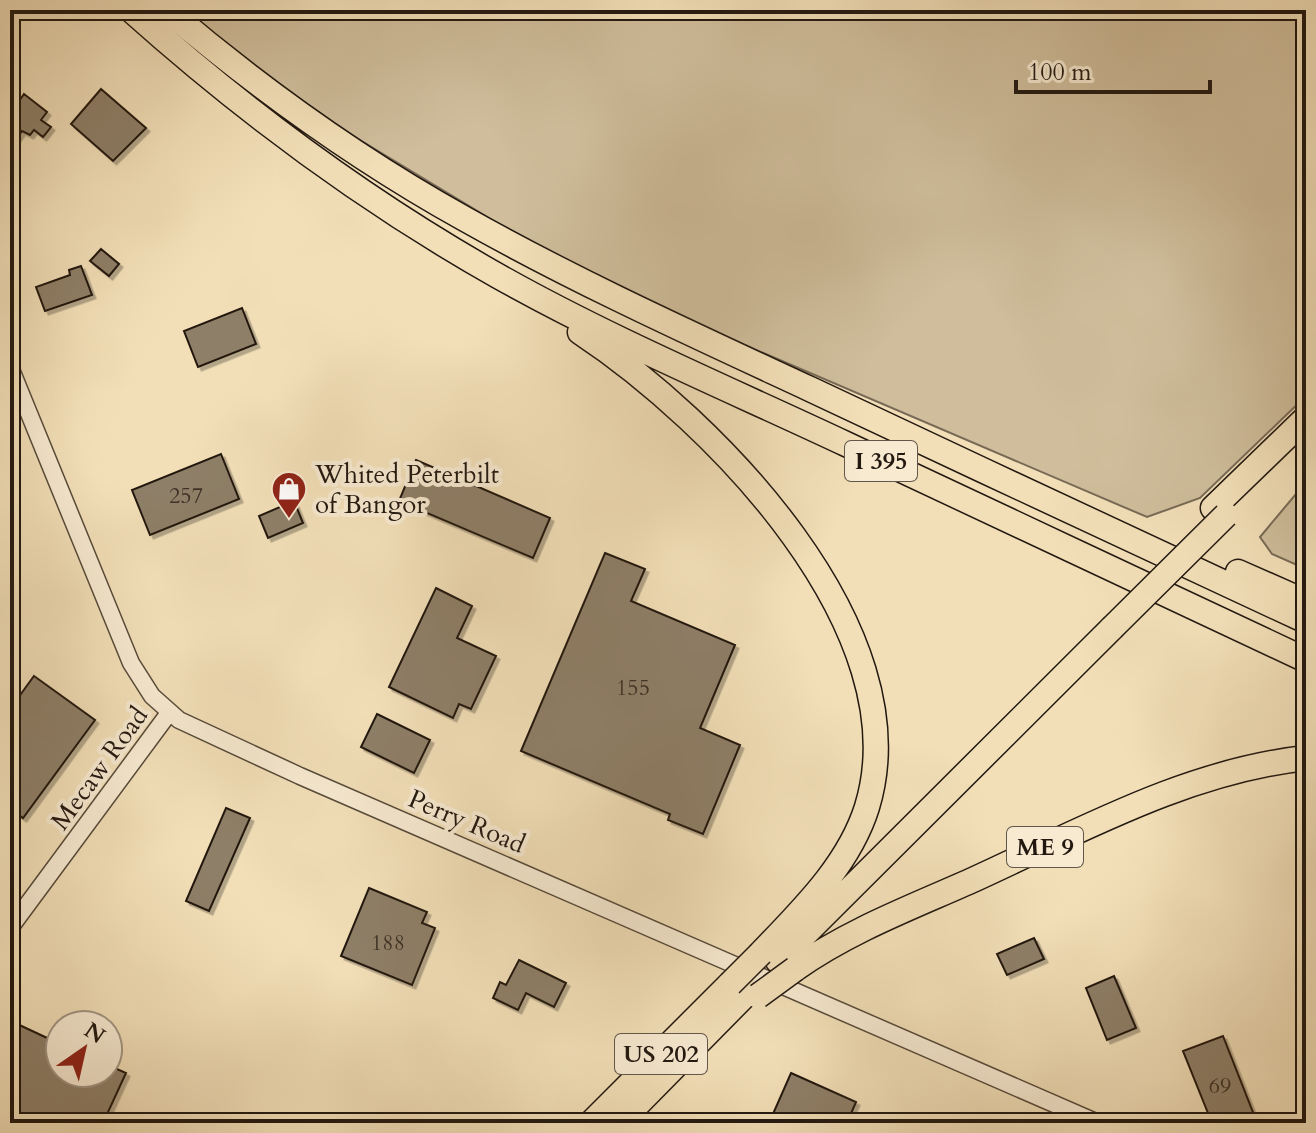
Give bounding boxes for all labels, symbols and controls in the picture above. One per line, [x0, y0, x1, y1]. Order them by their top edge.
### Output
scale bar [1016, 44, 1210, 94]
text: 100 m [1028, 56, 1092, 89]
road number: I 395 [845, 441, 917, 481]
place label: Whited Peterbilt of Bangor [314, 457, 499, 522]
shop icon: Whited Peterbilt of Bangor [270, 470, 308, 520]
house number: 257 [169, 481, 203, 511]
house number: 155 [616, 673, 650, 703]
street label: Mecaw Road [43, 699, 156, 837]
street label: Perry Road [403, 781, 531, 862]
road number: ME 9 [1007, 827, 1083, 867]
house number: 188 [371, 928, 405, 958]
north arrow [44, 1009, 124, 1089]
text: N [78, 1015, 111, 1051]
road number: US 202 [615, 1034, 707, 1074]
house number: 69 [1209, 1071, 1231, 1101]

